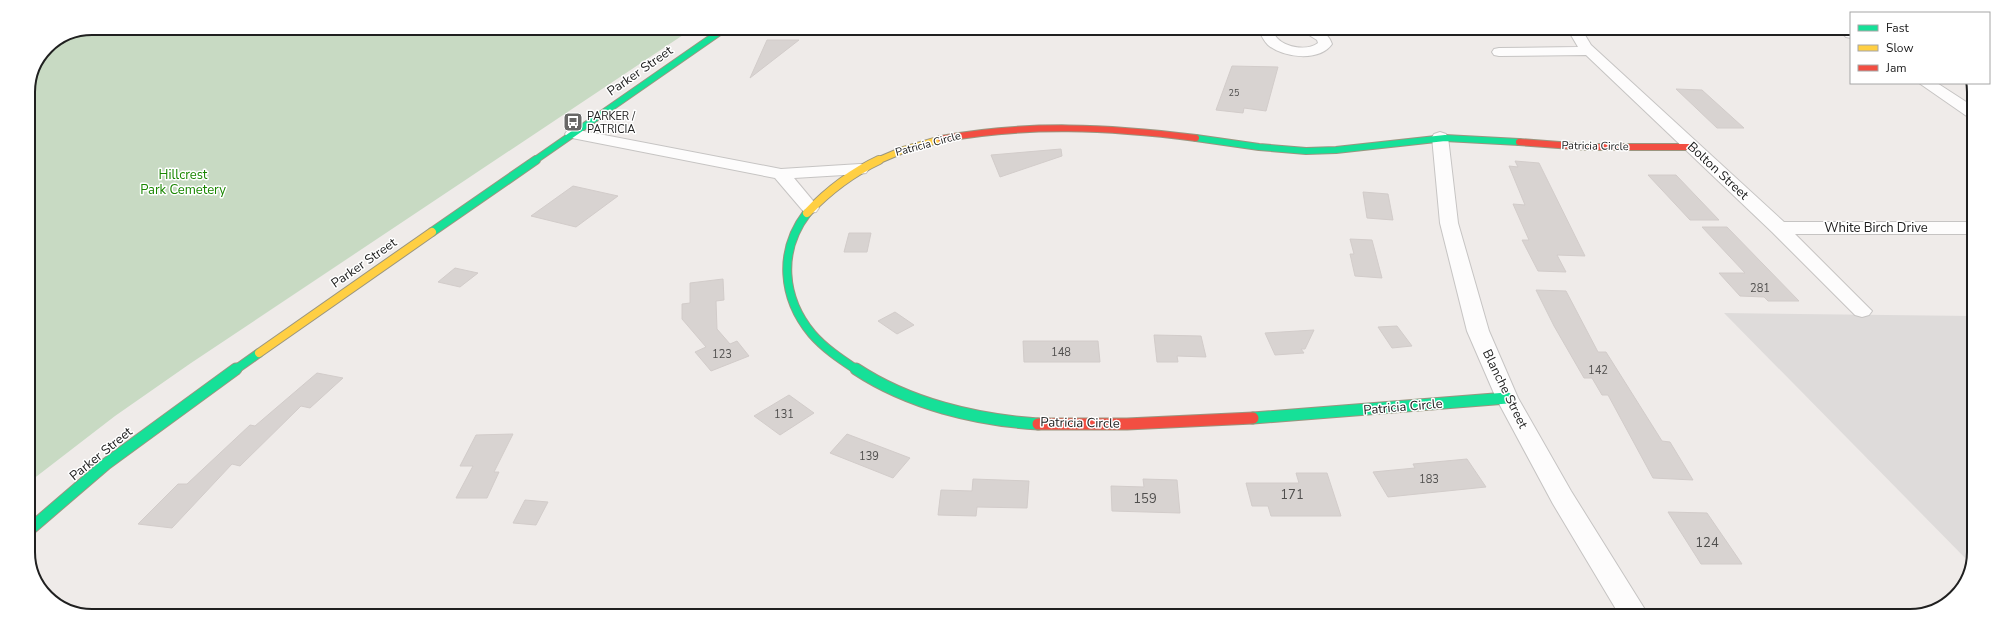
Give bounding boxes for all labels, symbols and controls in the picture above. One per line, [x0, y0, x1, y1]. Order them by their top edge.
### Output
legend [1850, 12, 1990, 84]
text: Fast [1886, 20, 1909, 36]
text: Slow [1886, 40, 1914, 56]
street label: Parker Street [604, 42, 677, 100]
text: Jam [1885, 60, 1907, 76]
house number: 25 [1229, 87, 1239, 99]
place label: PARKER / PATRICIA [587, 109, 636, 137]
bus stop icon: PARKER / PATRICIA [562, 111, 584, 133]
street label: Patricia Circle [894, 128, 963, 160]
street label: Patricia Circle [1561, 138, 1629, 154]
street label: Bolton Street [1683, 138, 1753, 204]
park label: Hillcrest Park Cemetery [140, 166, 226, 199]
street label: White Birch Drive [1824, 219, 1928, 237]
street label: Parker Street [328, 234, 401, 292]
house number: 281 [1750, 281, 1770, 296]
house number: 148 [1051, 345, 1071, 360]
street label: Blanche Street [1478, 346, 1532, 432]
house number: 123 [712, 347, 732, 362]
house number: 142 [1588, 363, 1608, 378]
street label: Patricia Circle [1363, 395, 1443, 419]
house number: 131 [774, 407, 794, 422]
street label: Patricia Circle [1040, 413, 1120, 433]
street label: Parker Street [66, 423, 137, 485]
house number: 139 [859, 449, 879, 464]
house number: 183 [1419, 472, 1439, 487]
house number: 171 [1280, 486, 1304, 504]
house number: 159 [1133, 490, 1157, 508]
house number: 124 [1695, 534, 1719, 552]

